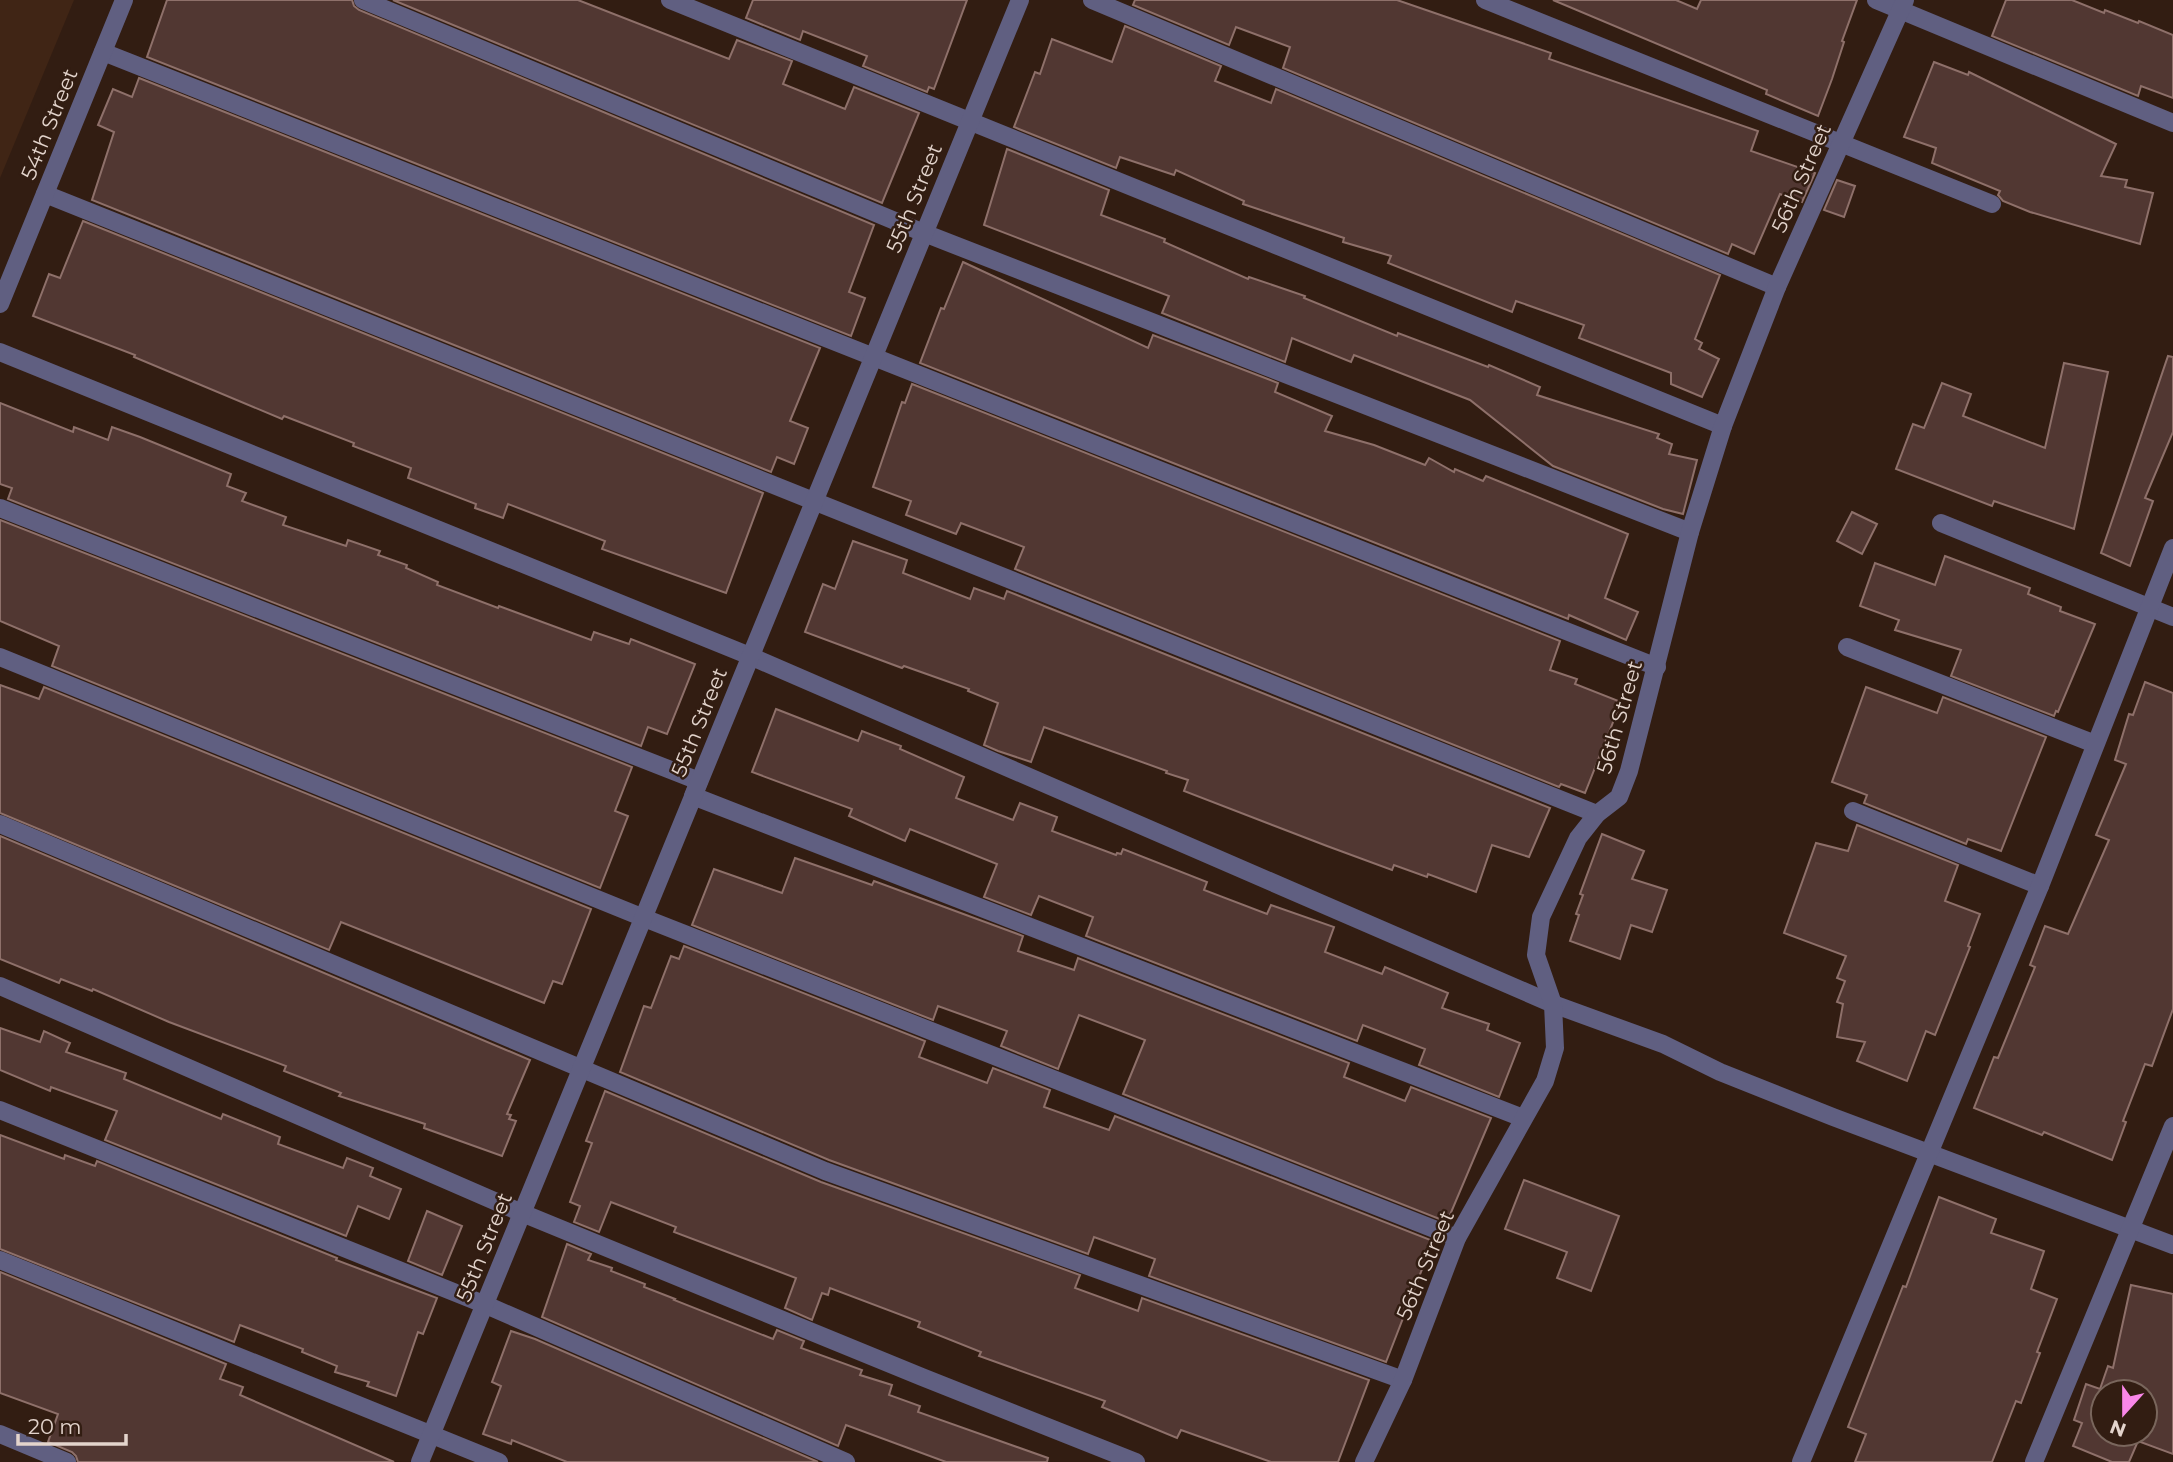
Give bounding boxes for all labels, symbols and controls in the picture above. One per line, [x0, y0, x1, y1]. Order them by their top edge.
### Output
street label: 54th Street [15, 65, 83, 183]
street label: 56th Street [1766, 120, 1836, 236]
street label: 55th Street [881, 140, 947, 256]
street label: 56th Street [1591, 658, 1647, 776]
street label: 55th Street [666, 664, 732, 780]
street label: 55th Street [451, 1189, 517, 1305]
street label: 56th Street [1391, 1207, 1459, 1323]
north arrow [2089, 1378, 2159, 1448]
scale bar [18, 1402, 126, 1446]
text: 20 m [28, 1414, 82, 1439]
text: N [2107, 1415, 2129, 1442]

